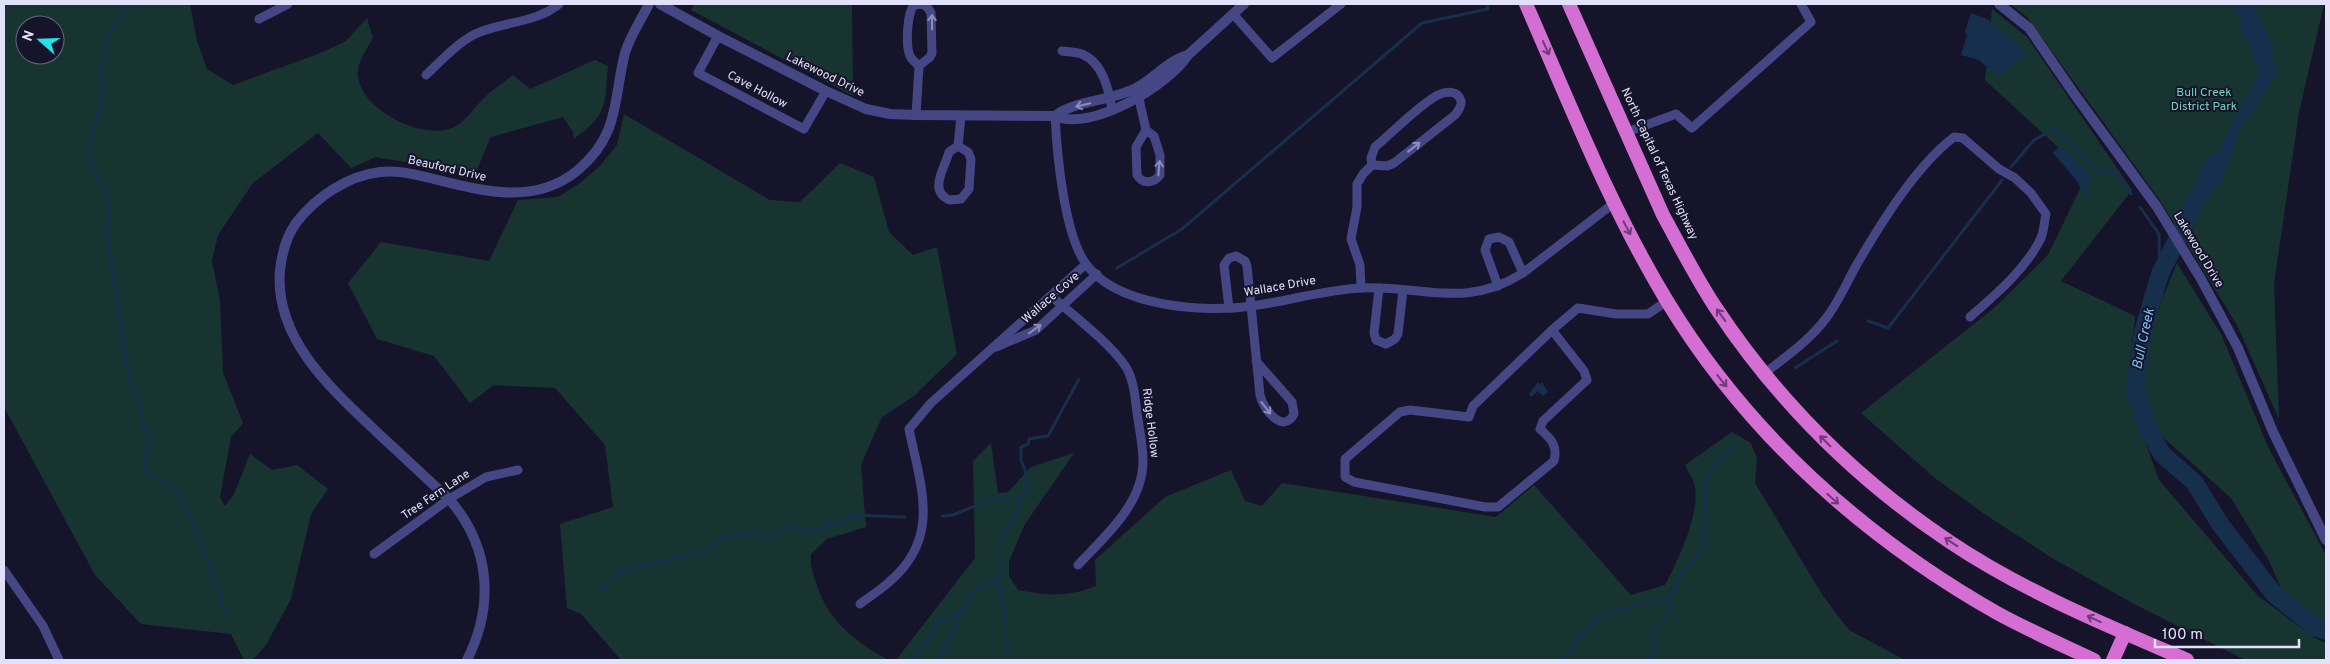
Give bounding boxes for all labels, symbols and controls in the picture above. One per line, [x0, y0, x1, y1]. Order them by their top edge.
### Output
north arrow [15, 15, 65, 65]
one-way arrow [927, 15, 936, 31]
text: N [19, 28, 39, 44]
one-way arrow [1541, 40, 1551, 55]
street label: Lakewood Drive [783, 49, 867, 101]
street label: Cave Hollow [724, 67, 790, 113]
street label: North Capital of Texas Highway [1617, 85, 1701, 243]
park label: Bull Creek District Park [2171, 85, 2237, 115]
one-way arrow [1075, 101, 1091, 110]
one-way arrow [1407, 142, 1420, 153]
street label: Beauford Drive [406, 152, 488, 186]
one-way arrow [1155, 160, 1164, 176]
street label: Lakewood Drive [2169, 209, 2227, 291]
one-way arrow [1623, 220, 1632, 235]
street label: Wallace Cove [1019, 269, 1083, 327]
street label: Wallace Drive [1243, 273, 1317, 301]
water label: Bull Creek [2129, 306, 2159, 371]
one-way arrow [1716, 309, 1727, 323]
one-way arrow [1028, 324, 1042, 334]
one-way arrow [1717, 374, 1728, 387]
street label: Ridge Hollow [1138, 387, 1162, 459]
one-way arrow [1261, 401, 1272, 414]
one-way arrow [1819, 434, 1831, 447]
street label: Tree Fern Lane [399, 466, 473, 524]
one-way arrow [1827, 493, 1840, 505]
one-way arrow [1945, 537, 1959, 547]
one-way arrow [2087, 613, 2102, 623]
scale bar [2155, 616, 2299, 648]
text: 100 m [2162, 626, 2203, 645]

